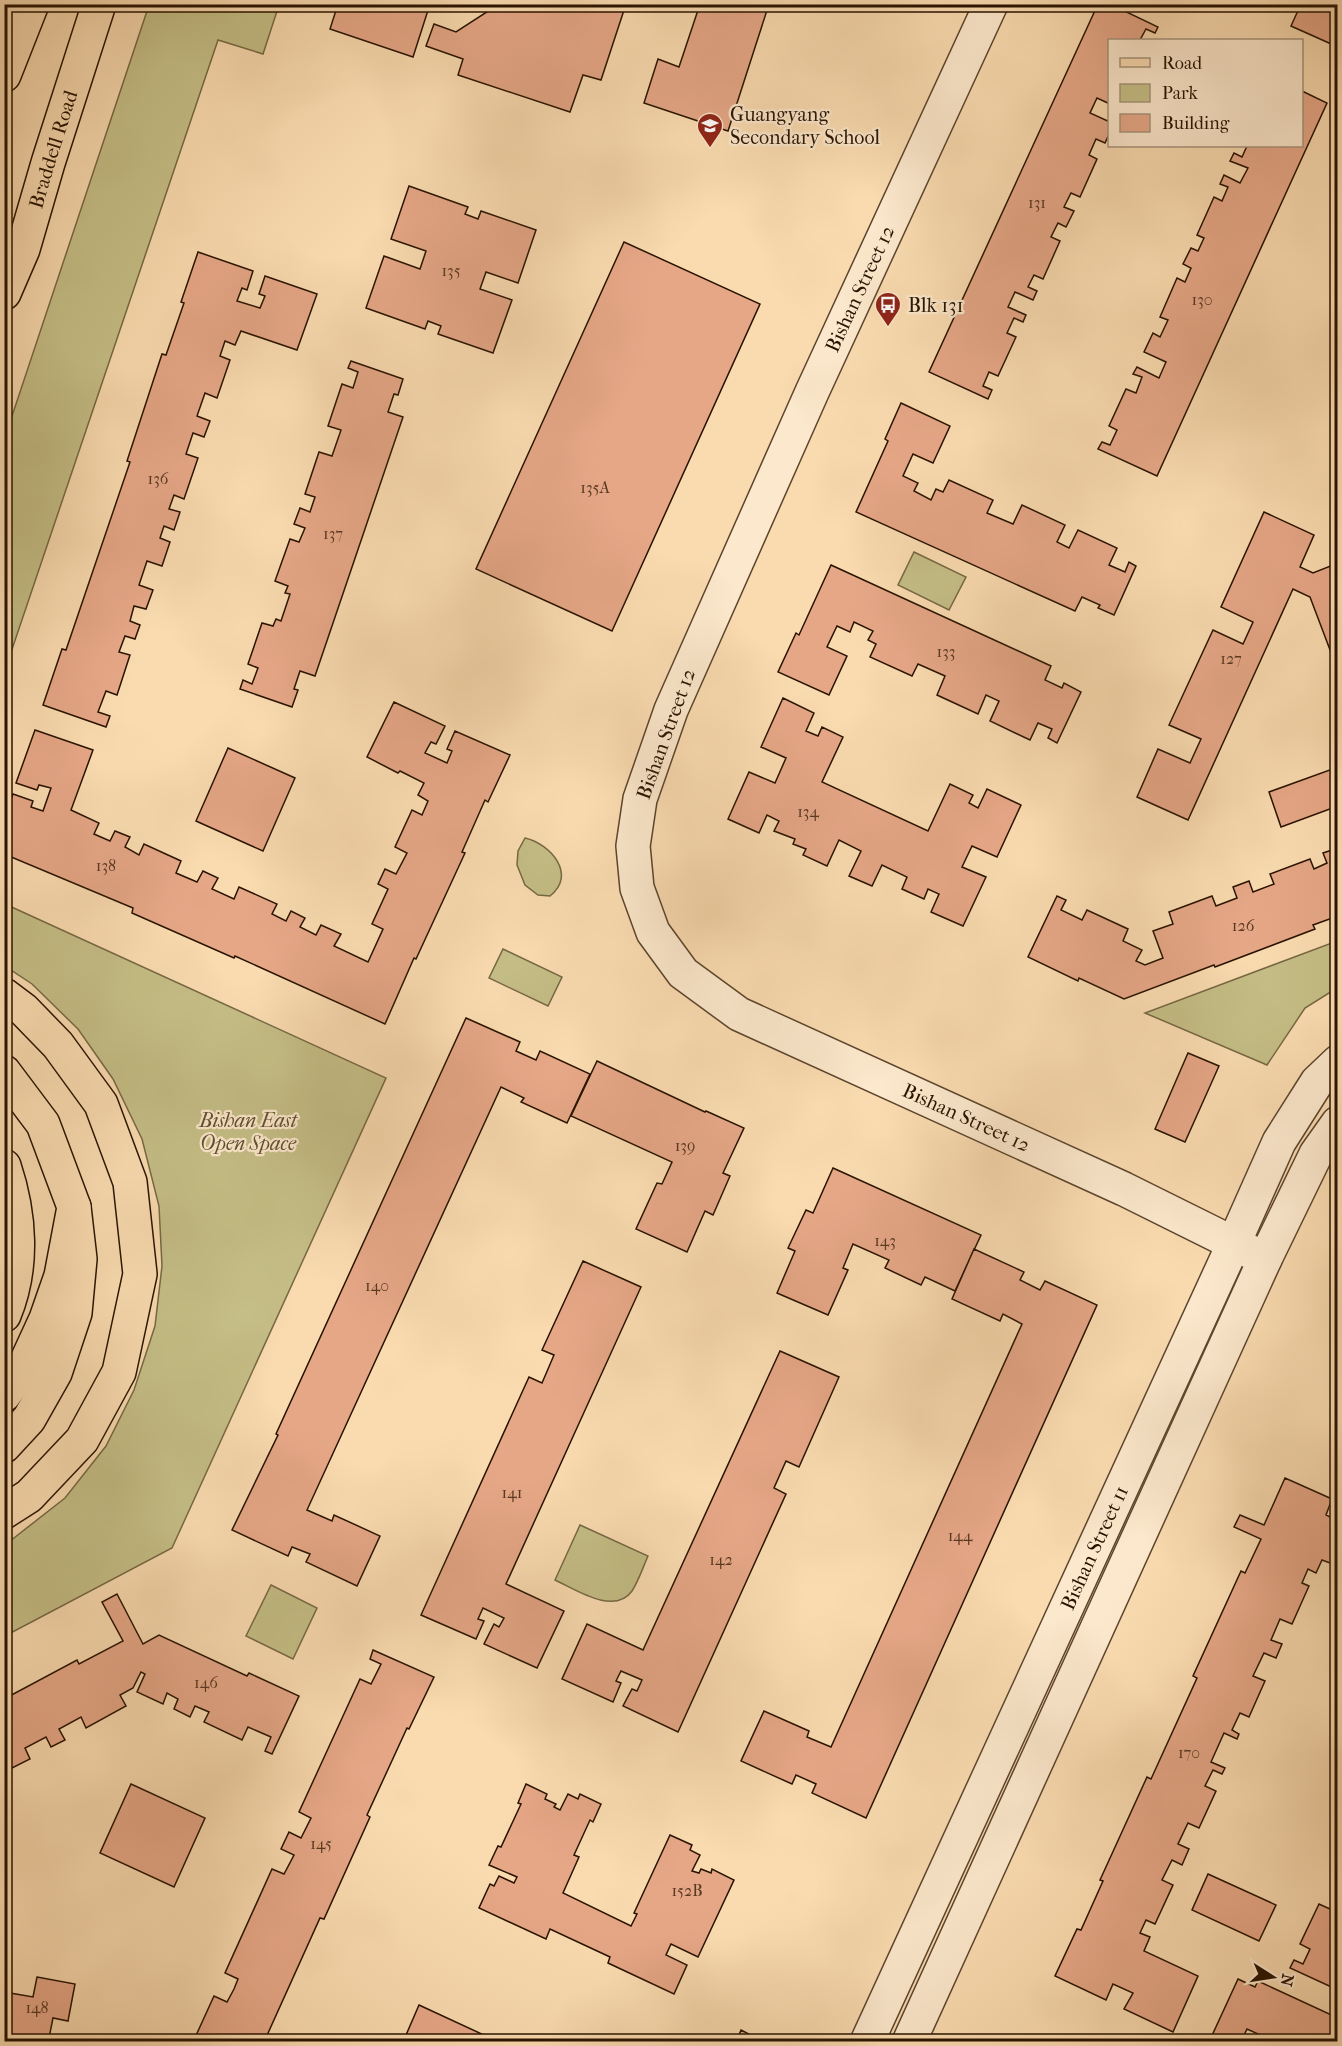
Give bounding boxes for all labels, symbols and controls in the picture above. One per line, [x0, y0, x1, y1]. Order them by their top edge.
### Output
legend [1108, 39, 1303, 147]
text: Road [1162, 53, 1202, 74]
text: Park [1162, 83, 1199, 104]
street label: Braddell Road [24, 86, 82, 211]
place label: Guangyang Secondary School [730, 103, 880, 149]
school or university icon: Guangyang Secondary School [695, 111, 725, 149]
text: Building [1162, 113, 1230, 134]
house number: 131 [1028, 193, 1046, 212]
street label: Bishan Street 12 [821, 222, 899, 356]
house number: 135 [441, 261, 461, 280]
bus stop icon: Blk 131 [873, 290, 903, 328]
house number: 130 [1191, 290, 1213, 309]
place label: Blk 131 [908, 294, 964, 317]
house number: 136 [148, 469, 169, 488]
house number: 135A [580, 478, 610, 497]
house number: 137 [323, 524, 343, 543]
house number: 133 [937, 642, 955, 661]
house number: 127 [1220, 649, 1242, 668]
street label: Bishan Street 12 [632, 666, 700, 802]
house number: 134 [797, 802, 819, 821]
house number: 138 [96, 856, 116, 875]
house number: 126 [1232, 916, 1255, 935]
street label: Bishan Street 12 [899, 1079, 1034, 1156]
park label: Bishan East Open Space [198, 1109, 299, 1155]
house number: 139 [675, 1136, 695, 1155]
house number: 143 [874, 1231, 896, 1250]
house number: 140 [365, 1276, 389, 1295]
street label: Bishan Street 11 [1056, 1482, 1132, 1613]
house number: 141 [502, 1483, 522, 1502]
house number: 144 [948, 1526, 973, 1545]
house number: 142 [709, 1550, 733, 1569]
house number: 146 [194, 1673, 218, 1692]
house number: 170 [1178, 1743, 1200, 1762]
house number: 145 [310, 1834, 332, 1853]
house number: 152B [671, 1881, 703, 1900]
north arrow [1243, 1947, 1303, 2007]
text: N [1276, 1972, 1298, 1989]
house number: 148 [25, 1998, 49, 2017]

